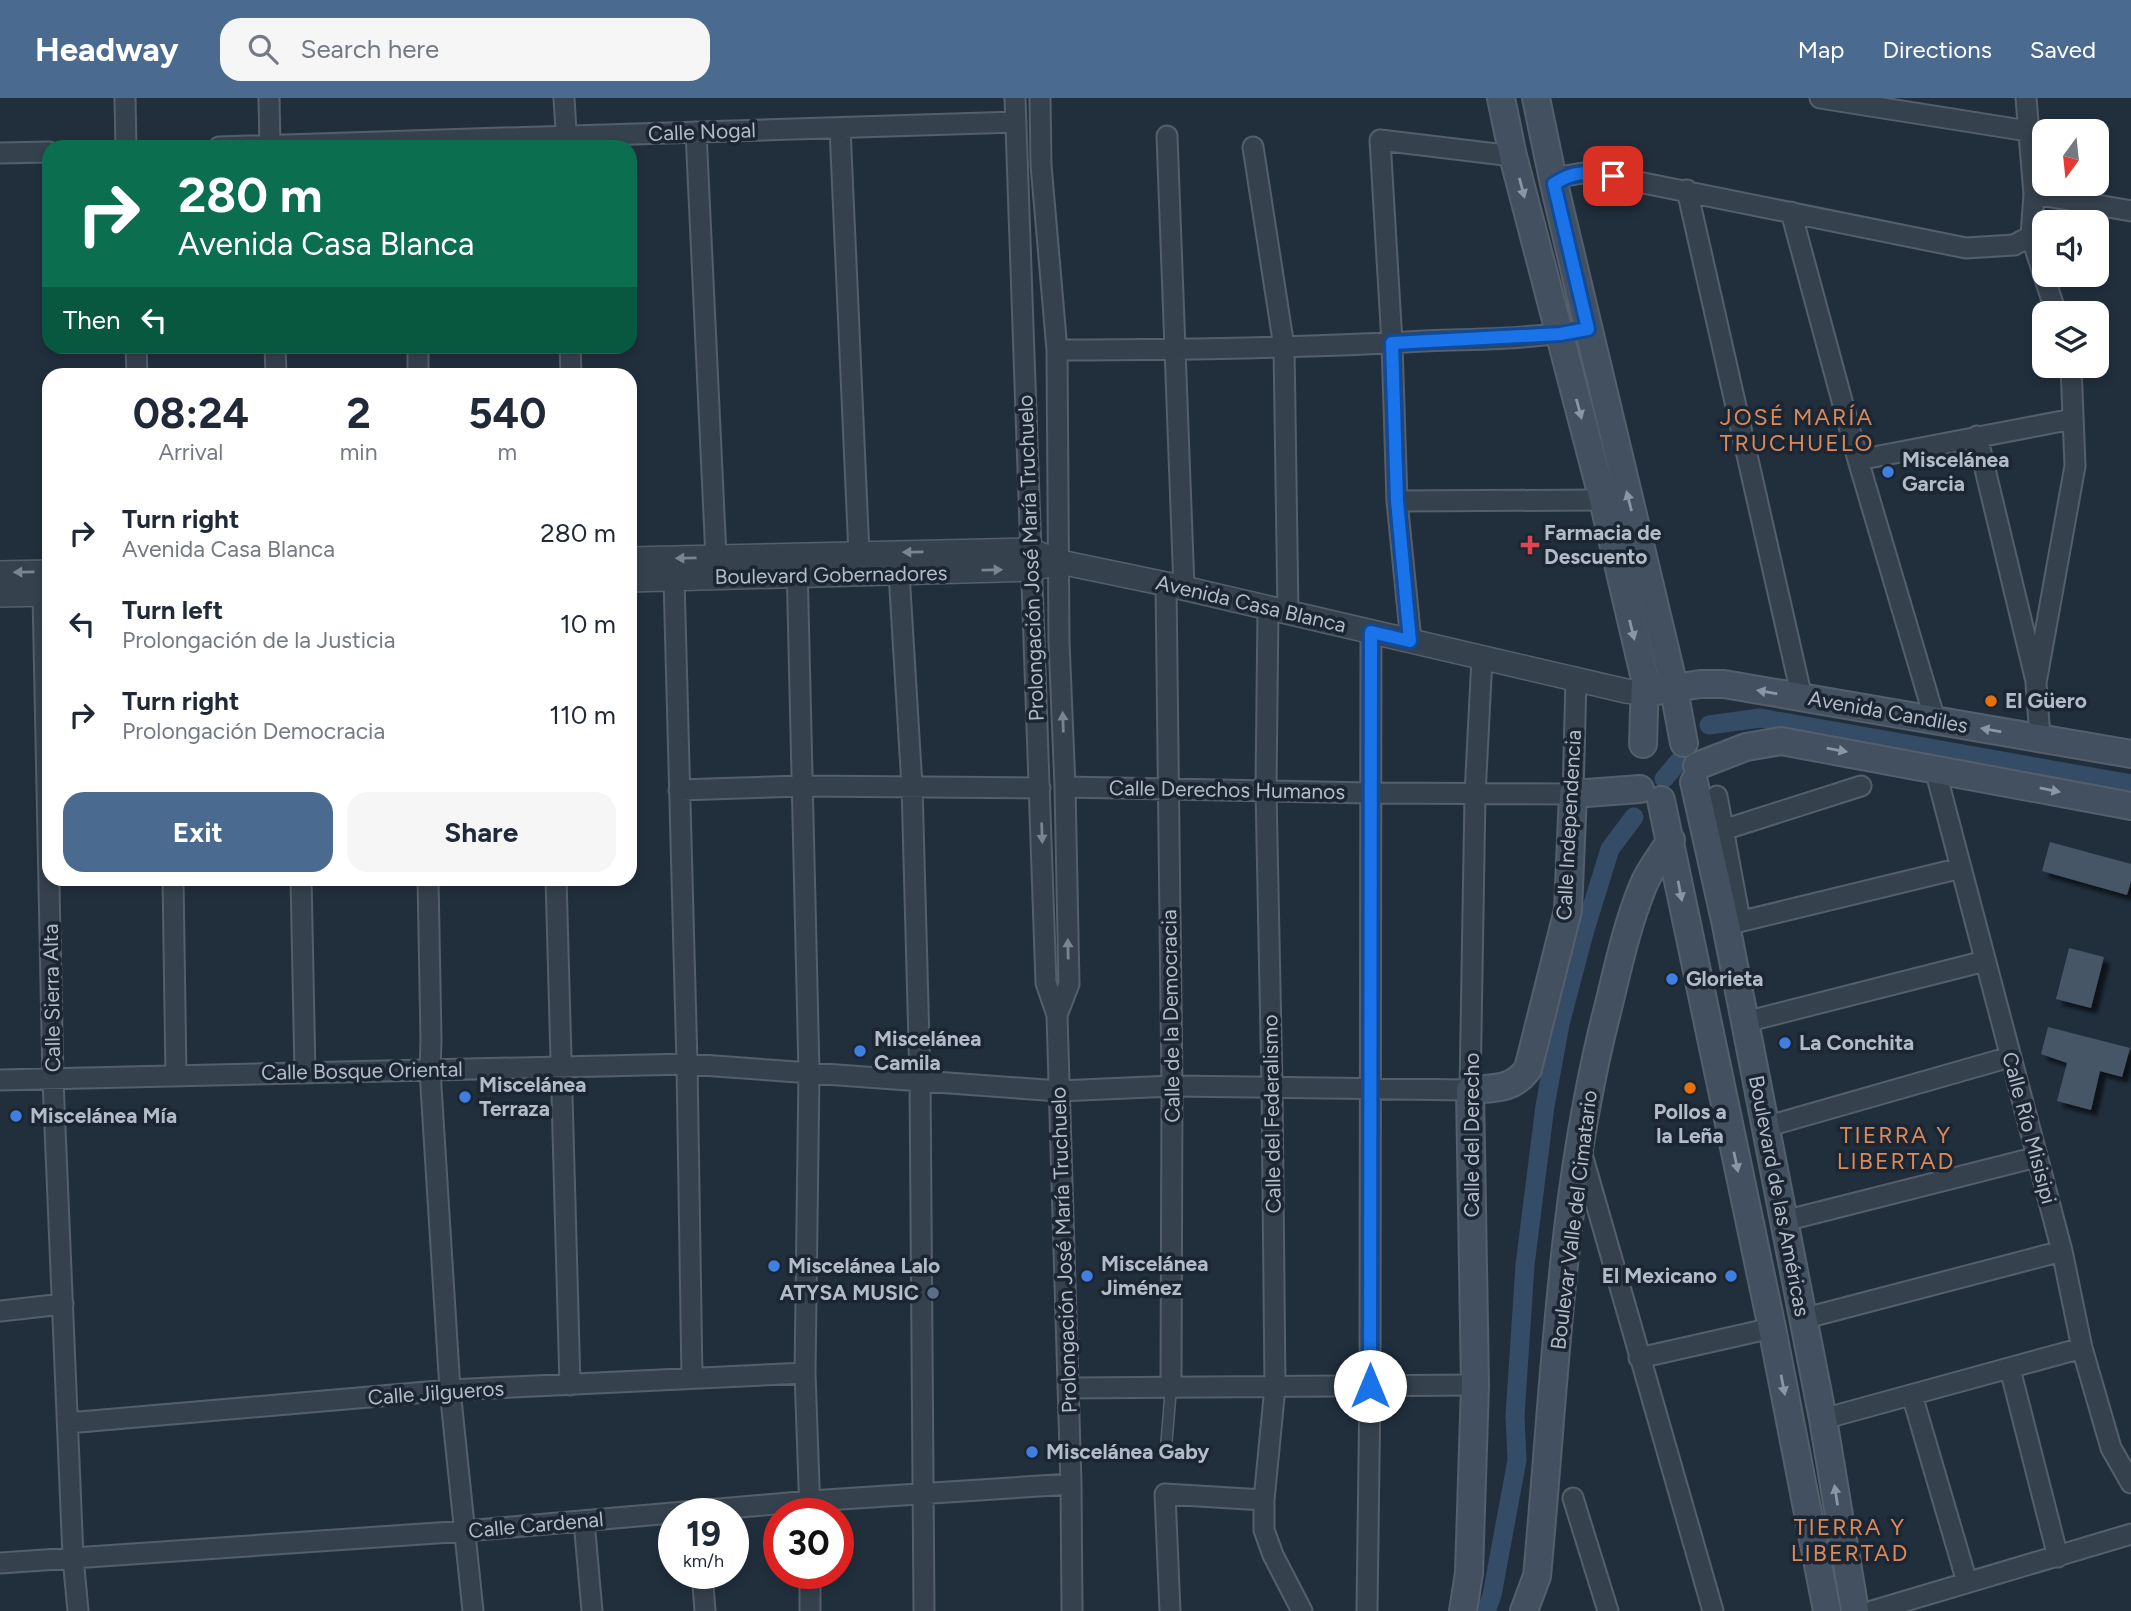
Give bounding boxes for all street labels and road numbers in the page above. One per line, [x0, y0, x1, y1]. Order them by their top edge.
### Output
street label: Calle Nogal [648, 117, 756, 146]
street label: Prolongación José María Truchuelo [1012, 394, 1049, 722]
street label: Boulevard Gobernadores [714, 560, 948, 589]
street label: Avenida Casa Blanca [1154, 569, 1349, 638]
street label: Avenida Candiles [1806, 685, 1970, 738]
street label: Calle Independencia [1551, 729, 1586, 921]
street label: Calle Derechos Humanos [1109, 775, 1345, 804]
street label: Calle de la Democracia [1156, 909, 1185, 1123]
street label: Calle Sierra Alta [38, 924, 65, 1072]
street label: Calle del Federalismo [1257, 1014, 1286, 1214]
street label: Calle Río Misisipi [1997, 1049, 2062, 1207]
street label: Calle del Derecho [1459, 1052, 1484, 1218]
street label: Calle Bosque Oriental [261, 1056, 463, 1085]
street label: Boulevard de las Américas [1744, 1073, 1815, 1319]
street label: Prolongación José María Truchuelo [1045, 1086, 1082, 1414]
street label: Boulevar Valle del Cimatario [1545, 1089, 1602, 1351]
street label: Calle Jilgueros [367, 1375, 505, 1410]
street label: Calle Cardenal [467, 1506, 605, 1543]

